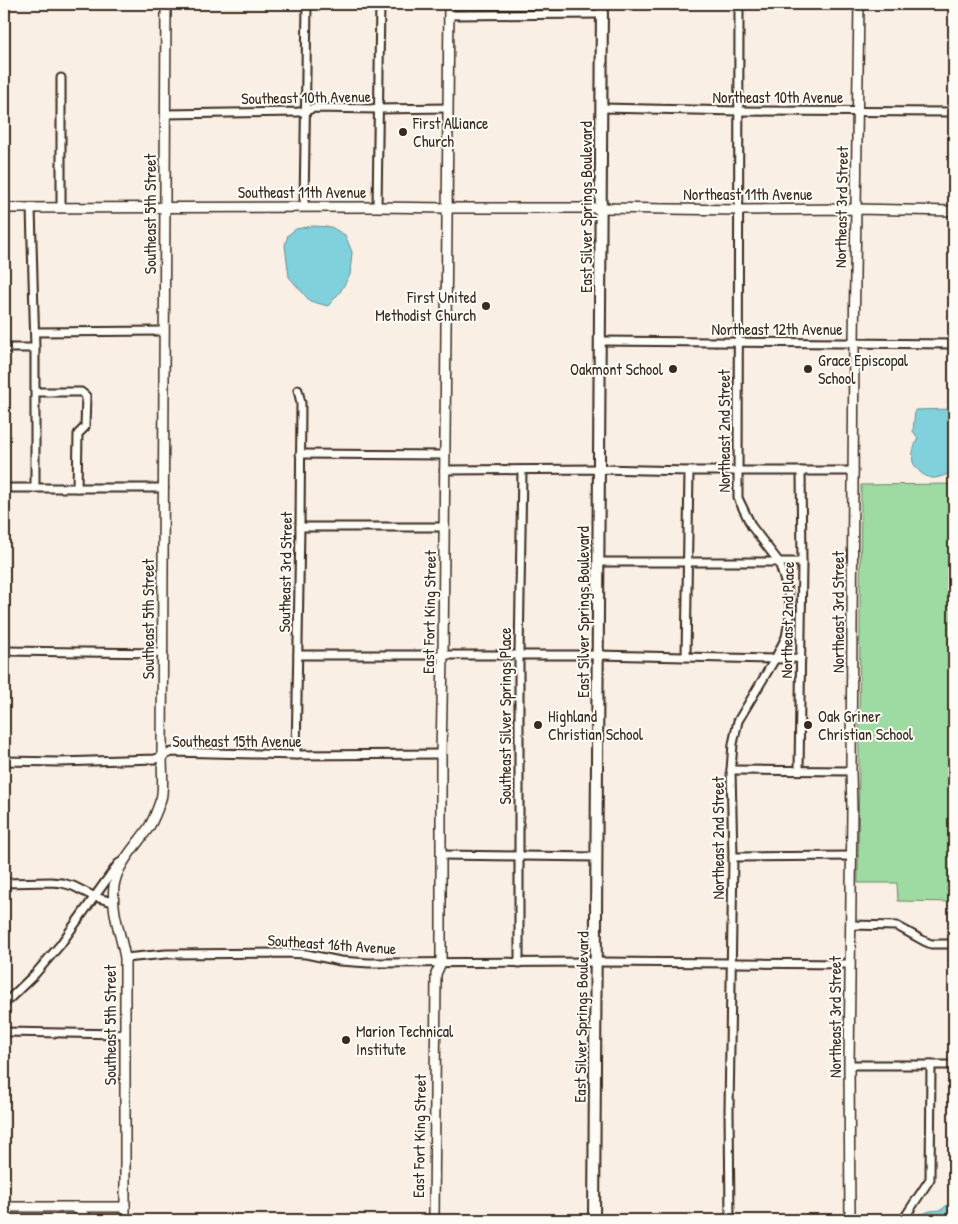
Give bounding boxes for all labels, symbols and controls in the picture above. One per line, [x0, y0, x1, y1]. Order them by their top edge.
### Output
street label: Southeast 10th Avenue [241, 85, 372, 109]
street label: Northeast 10th Avenue [713, 86, 844, 108]
place label: First Alliance Church [412, 112, 489, 152]
street label: East Silver Springs Boulevard [575, 121, 597, 293]
marker: First Alliance Church [397, 126, 409, 138]
street label: Northeast 3rd Street [829, 145, 853, 268]
street label: Southeast 5th Street [139, 153, 161, 274]
street label: Southeast 11th Avenue [238, 181, 367, 203]
street label: Northeast 11th Avenue [683, 183, 813, 205]
place label: First United Methodist Church [375, 286, 476, 326]
marker: First United Methodist Church [480, 300, 492, 312]
street label: Northeast 12th Avenue [711, 318, 843, 340]
place label: Grace Episcopal School [818, 349, 909, 389]
place label: Oakmont School [570, 358, 664, 380]
marker: Oakmont School [667, 363, 679, 375]
marker: Grace Episcopal School [802, 363, 814, 375]
street label: Northeast 2nd Street [713, 369, 735, 493]
street label: Southeast 3rd Street [273, 511, 297, 633]
street label: East Silver Springs Boulevard [572, 526, 594, 698]
street label: East Fort King Street [417, 549, 441, 674]
street label: Northeast 3rd Street [827, 551, 849, 673]
street label: Southeast 5th Street [137, 558, 159, 679]
street label: Northeast 2nd Place [775, 561, 799, 679]
street label: Southeast Silver Springs Place [494, 627, 516, 805]
place label: Highland Christian School [548, 705, 644, 745]
place label: Oak Griner Christian School [818, 705, 914, 745]
marker: Highland Christian School [532, 719, 544, 731]
marker: Oak Griner Christian School [802, 719, 814, 731]
street label: Southeast 15th Avenue [172, 730, 302, 752]
street label: Northeast 2nd Street [707, 776, 729, 900]
street label: Southeast 16th Avenue [267, 929, 398, 960]
street label: East Silver Springs Boulevard [569, 931, 593, 1103]
street label: Northeast 3rd Street [824, 956, 846, 1078]
street label: Southeast 5th Street [99, 964, 121, 1085]
place label: Marion Technical Institute [356, 1020, 454, 1060]
marker: Marion Technical Institute [340, 1034, 352, 1046]
street label: East Fort King Street [407, 1073, 431, 1198]

